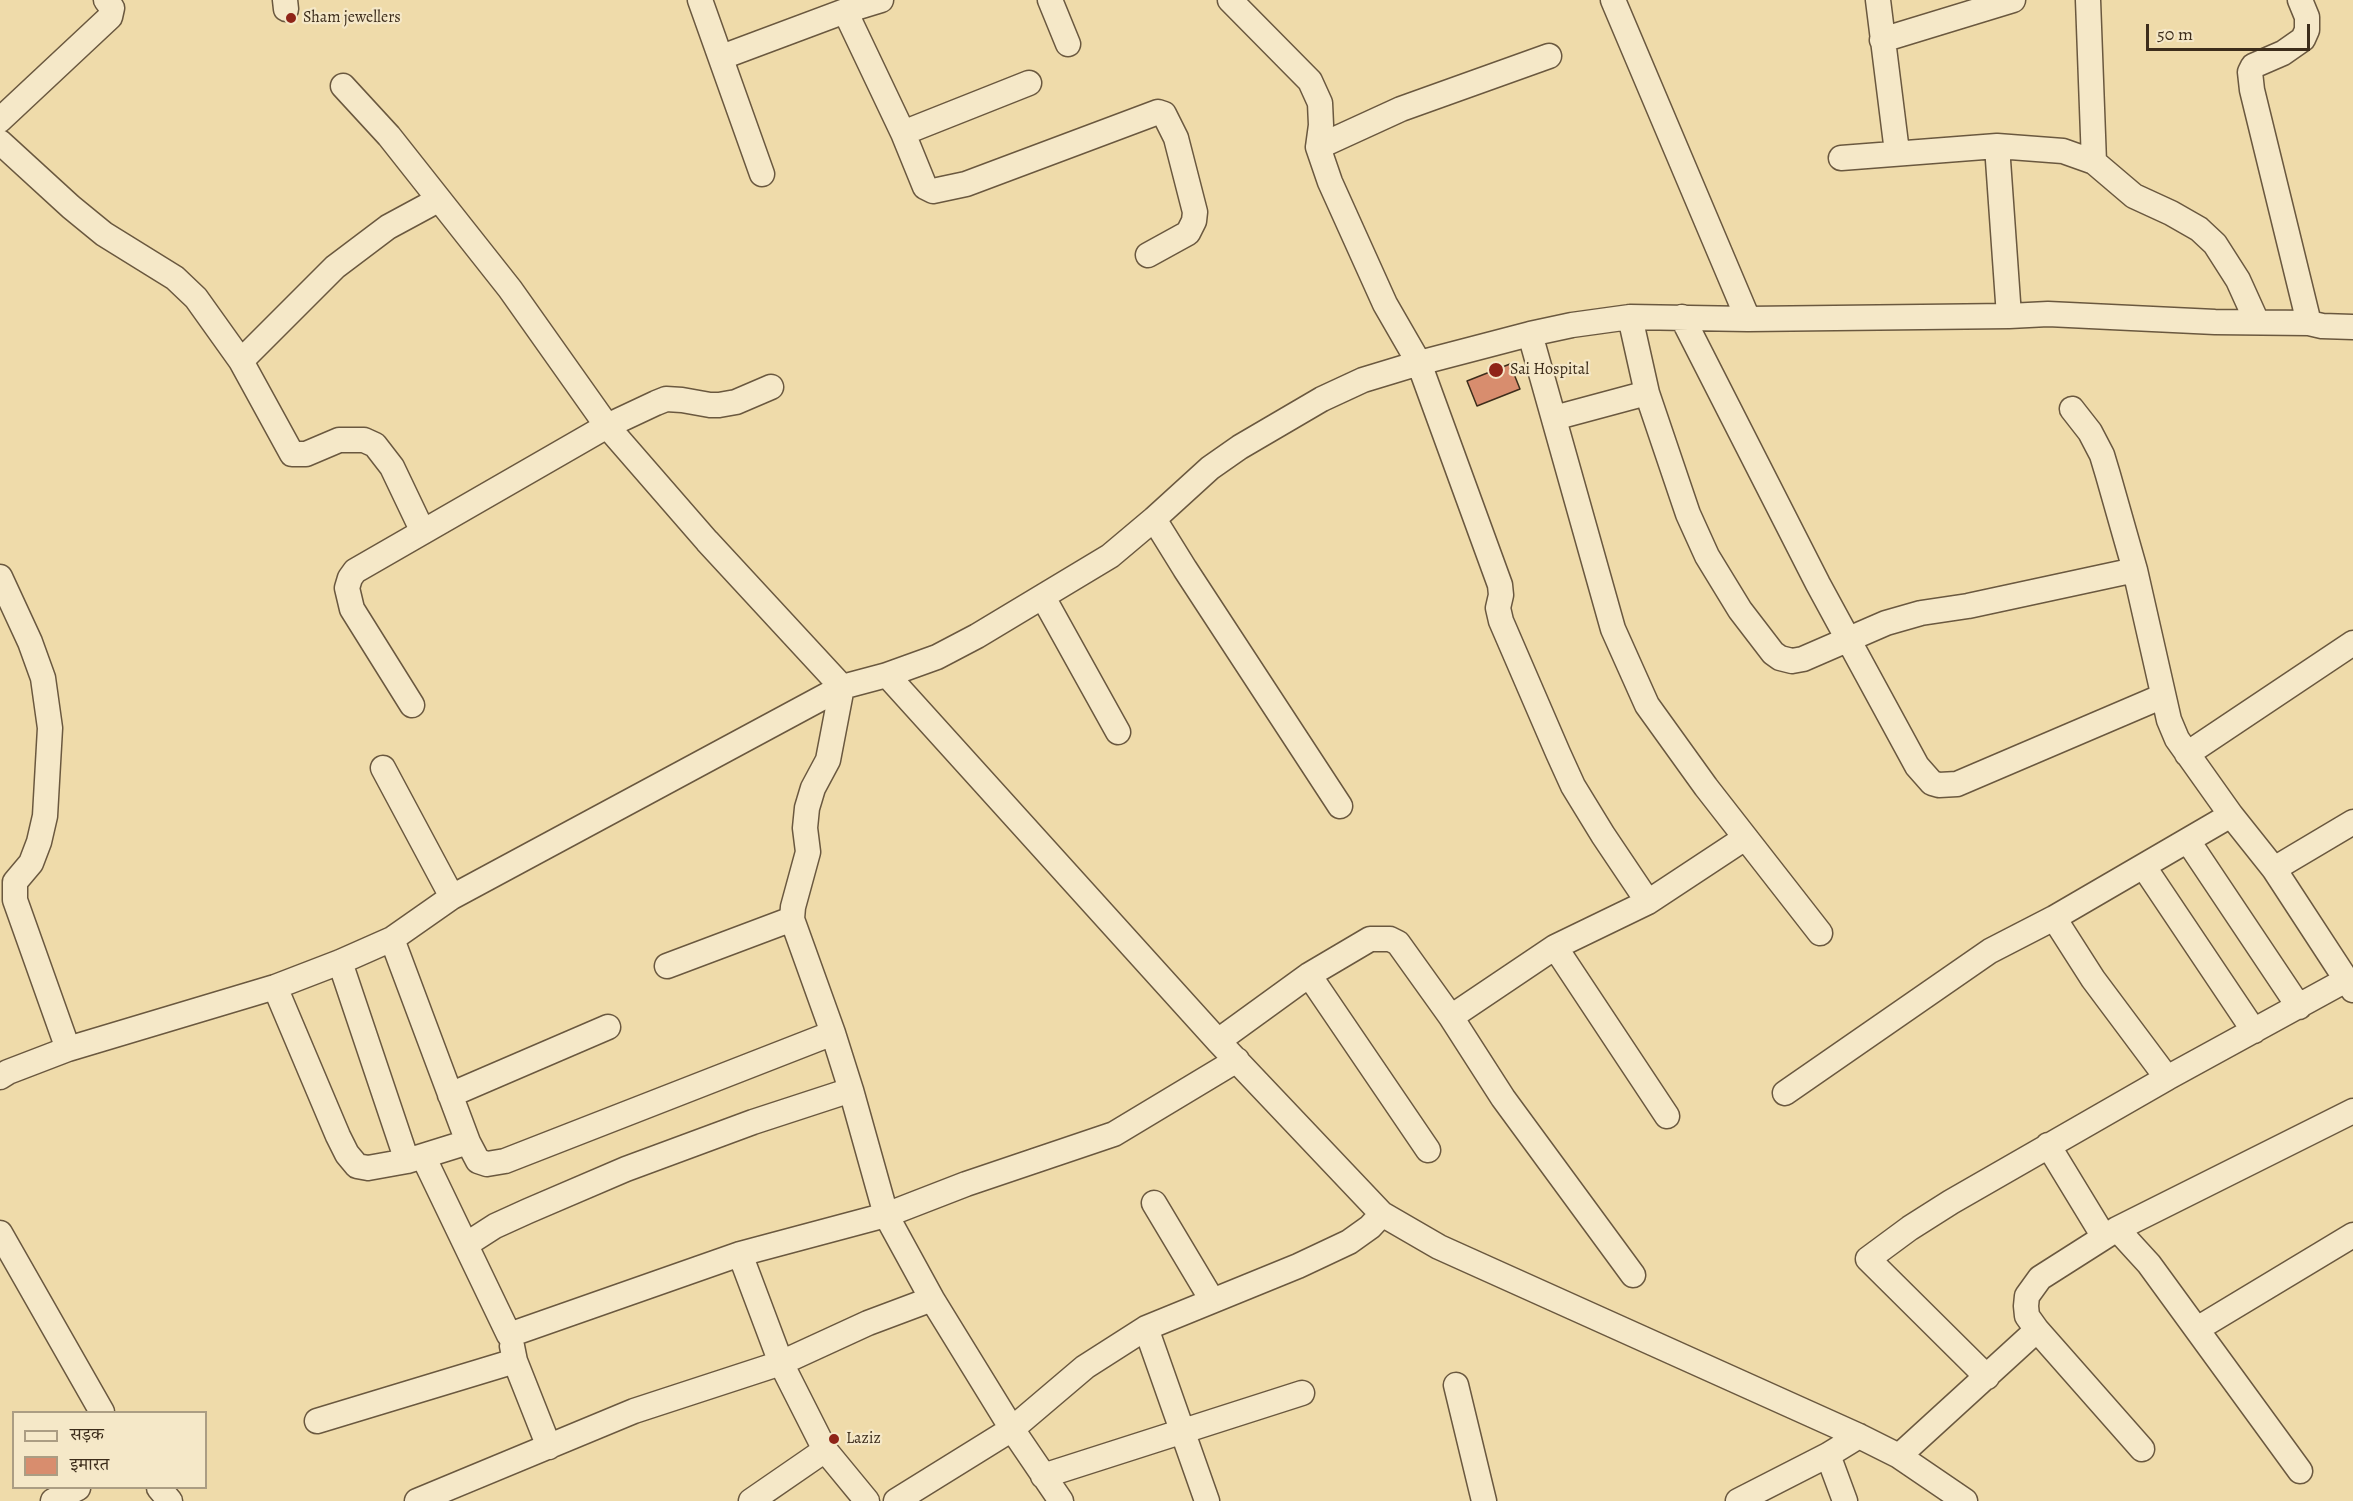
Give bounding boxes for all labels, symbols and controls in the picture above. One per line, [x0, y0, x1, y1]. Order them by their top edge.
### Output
place label: Sham jewellers [303, 8, 401, 28]
marker: Sham jewellers [284, 11, 298, 25]
scale bar [2149, 12, 2312, 50]
text: 50 m [2157, 22, 2193, 46]
place label: Sai Hospital [1510, 360, 1589, 380]
marker: Sai Hospital [1487, 361, 1505, 379]
legend [12, 1411, 207, 1489]
text: सड़क [70, 1422, 104, 1446]
place label: Laziz [846, 1429, 881, 1449]
marker: Laziz [827, 1432, 841, 1446]
text: इमारत [70, 1452, 109, 1476]

